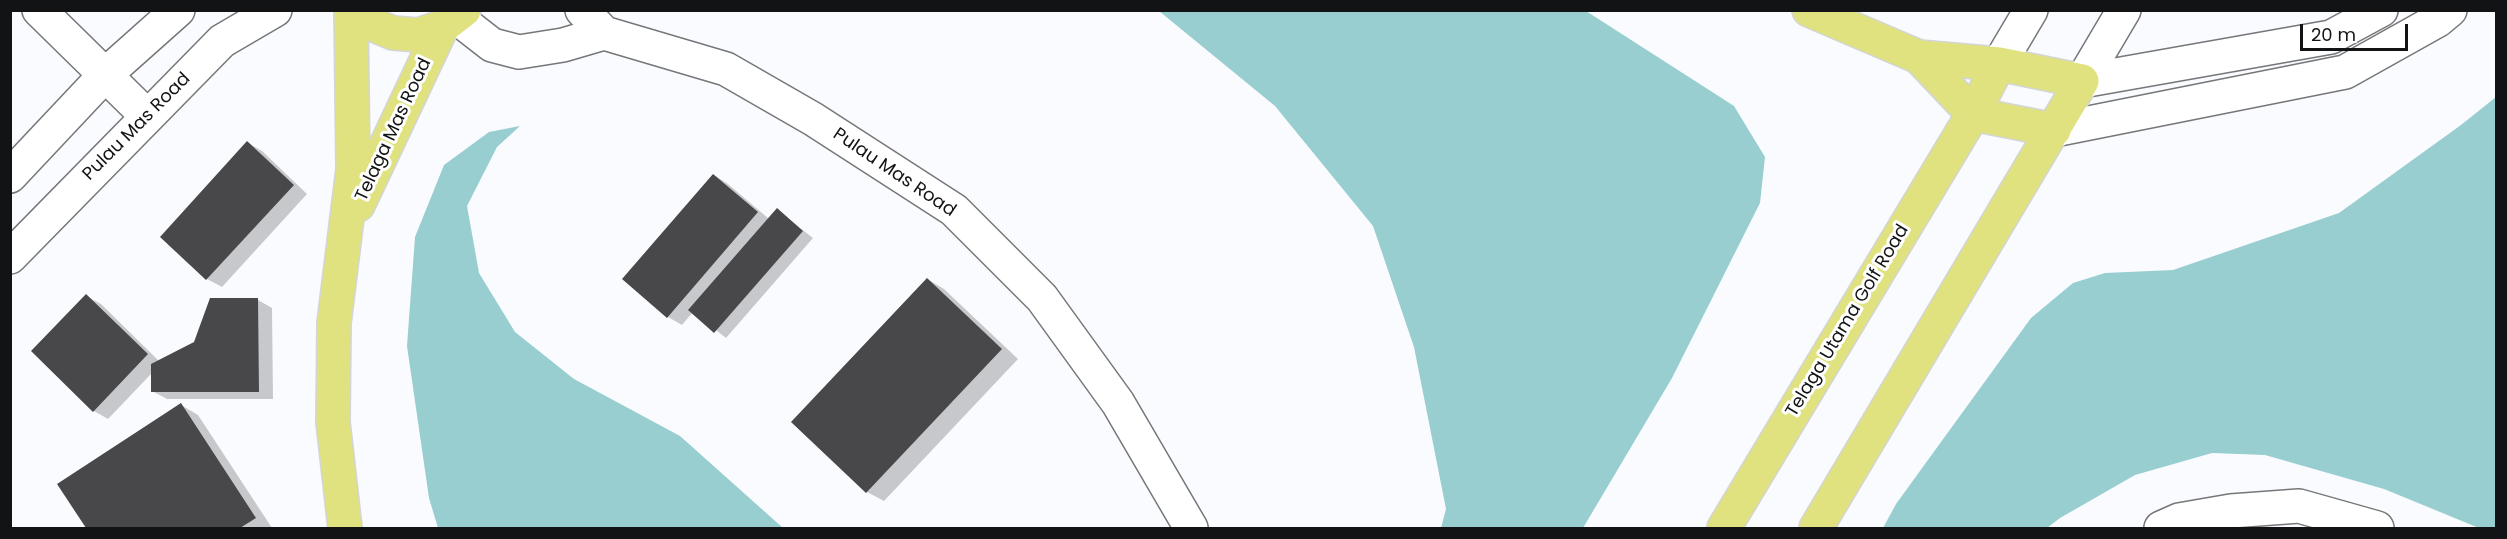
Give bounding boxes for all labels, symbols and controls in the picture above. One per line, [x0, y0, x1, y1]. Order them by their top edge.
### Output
scale bar [2303, 12, 2411, 50]
text: 20 m [2311, 22, 2356, 47]
street label: Telaga Mas Road [351, 55, 437, 205]
street label: Pulau Mas Road [79, 69, 195, 185]
street label: Pulau Mas Road [828, 124, 960, 222]
street label: Telaga Utama Golf Road [1782, 221, 1914, 421]

